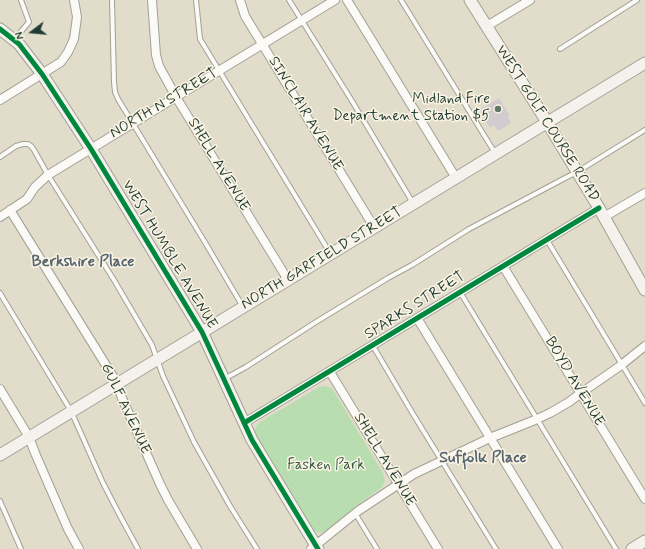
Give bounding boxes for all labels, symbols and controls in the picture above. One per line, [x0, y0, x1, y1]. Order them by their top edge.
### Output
north arrow [12, 12, 52, 52]
text: N [13, 30, 28, 41]
street label: WEST GOLF COURSE ROAD [491, 42, 603, 206]
street label: SINCLAIR AVENUE [264, 54, 346, 174]
street label: NORTH N STREET [107, 65, 221, 143]
place label: Midland Fire Department Station $5 [333, 91, 490, 126]
marker: Midland Fire Department Station $5 [493, 104, 503, 114]
street label: SHELL AVENUE [183, 115, 253, 215]
street label: WEST HUMBLE AVENUE [118, 178, 220, 332]
street label: NORTH GARFIELD STREET [238, 204, 406, 314]
district label: Berkshire Place [31, 253, 135, 273]
street label: SPARKS STREET [362, 268, 468, 344]
street label: BOYD AVENUE [540, 334, 608, 430]
street label: GULF AVENUE [96, 361, 154, 457]
street label: SHELL AVENUE [349, 410, 419, 510]
district label: Suffolk Place [439, 449, 527, 469]
park label: Fasken Park [287, 457, 365, 475]

